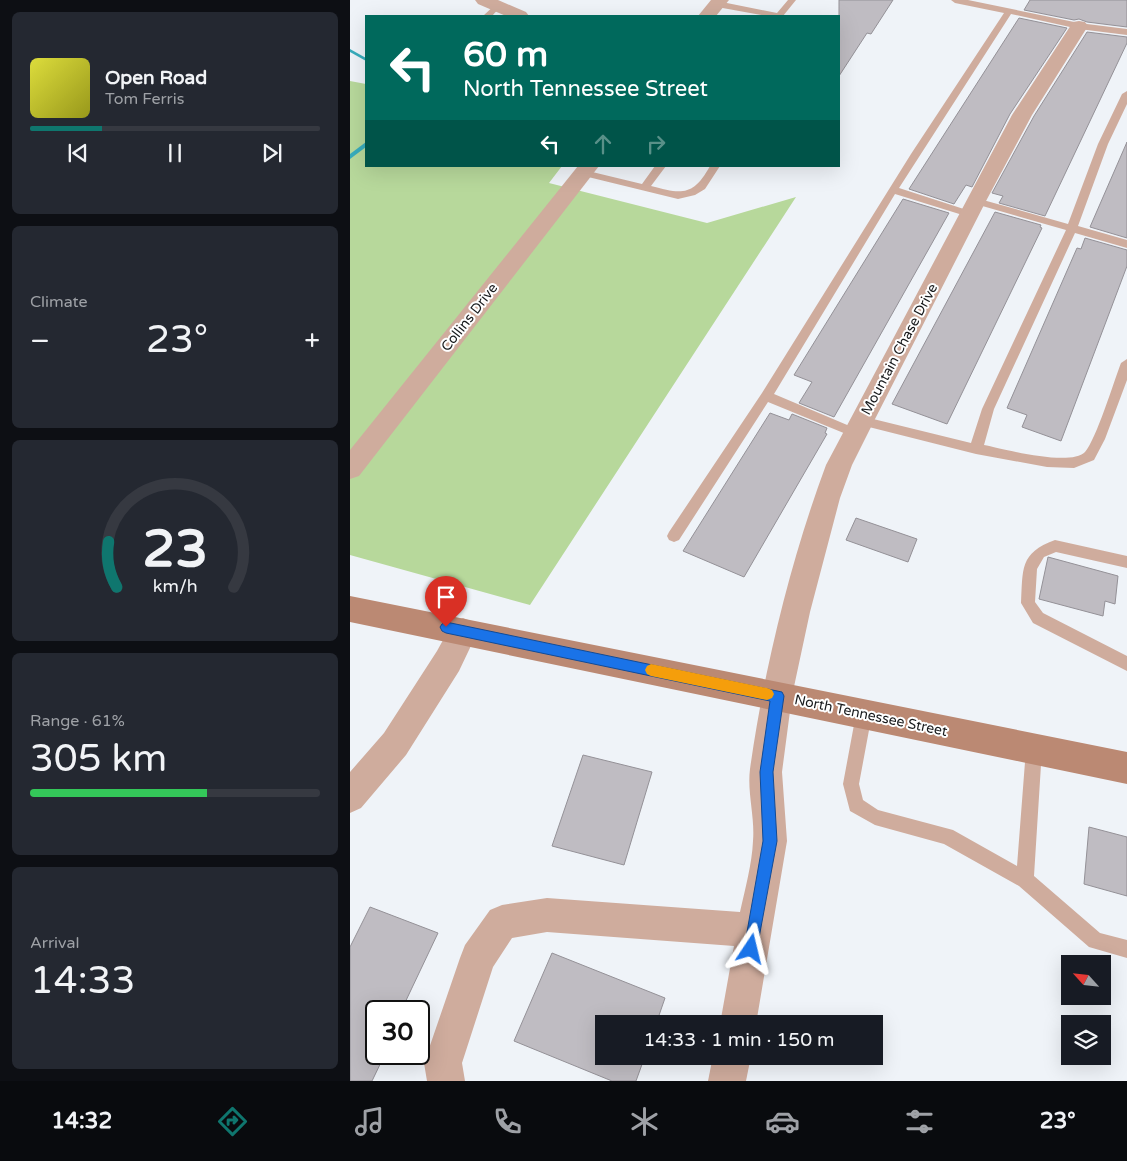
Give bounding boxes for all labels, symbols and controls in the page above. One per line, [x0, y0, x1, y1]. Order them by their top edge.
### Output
text: 60 m [463, 34, 548, 76]
icon: left [380, 35, 445, 100]
text: Open Road [105, 67, 207, 89]
text: North Tennessee Street [463, 76, 708, 102]
text: Tom Ferris [105, 89, 184, 109]
icon: left [536, 130, 564, 158]
icon: ahead [589, 130, 617, 158]
icon: right [642, 130, 670, 158]
icon: previous [64, 139, 92, 167]
icon: pause [161, 139, 189, 167]
icon: next [258, 139, 286, 167]
street label: Collins Drive [438, 280, 501, 355]
street label: Mountain Chase Drive [858, 281, 941, 418]
text: Climate [30, 292, 88, 312]
text: 23° [146, 317, 208, 363]
text: − [30, 324, 50, 358]
text: + [304, 324, 320, 358]
text: 23 [142, 518, 208, 581]
text: km/h [153, 576, 197, 597]
pin [425, 576, 467, 627]
icon: arrive [432, 583, 460, 611]
street label: North Tennessee Street [793, 691, 950, 740]
text: Range · 61% [30, 711, 125, 731]
text: 305 km [30, 736, 167, 782]
position arrow [724, 922, 776, 974]
text: Arrival [30, 933, 79, 953]
north arrow [1061, 955, 1111, 1005]
map controls [1061, 955, 1111, 1065]
text: 14:33 [30, 958, 135, 1004]
speed limit sign: 30 [365, 1000, 430, 1065]
button: layers [1061, 1015, 1111, 1065]
text: 14:33 · 1 min · 150 m [643, 1029, 835, 1051]
icon: directions [215, 1104, 250, 1139]
icon: music [352, 1104, 387, 1139]
icon: phone [490, 1104, 525, 1139]
icon: climate [627, 1104, 662, 1139]
icon: car [765, 1104, 800, 1139]
icon: filters [902, 1104, 937, 1139]
text: 14:32 [51, 1108, 112, 1134]
text: 23° [1040, 1108, 1076, 1134]

